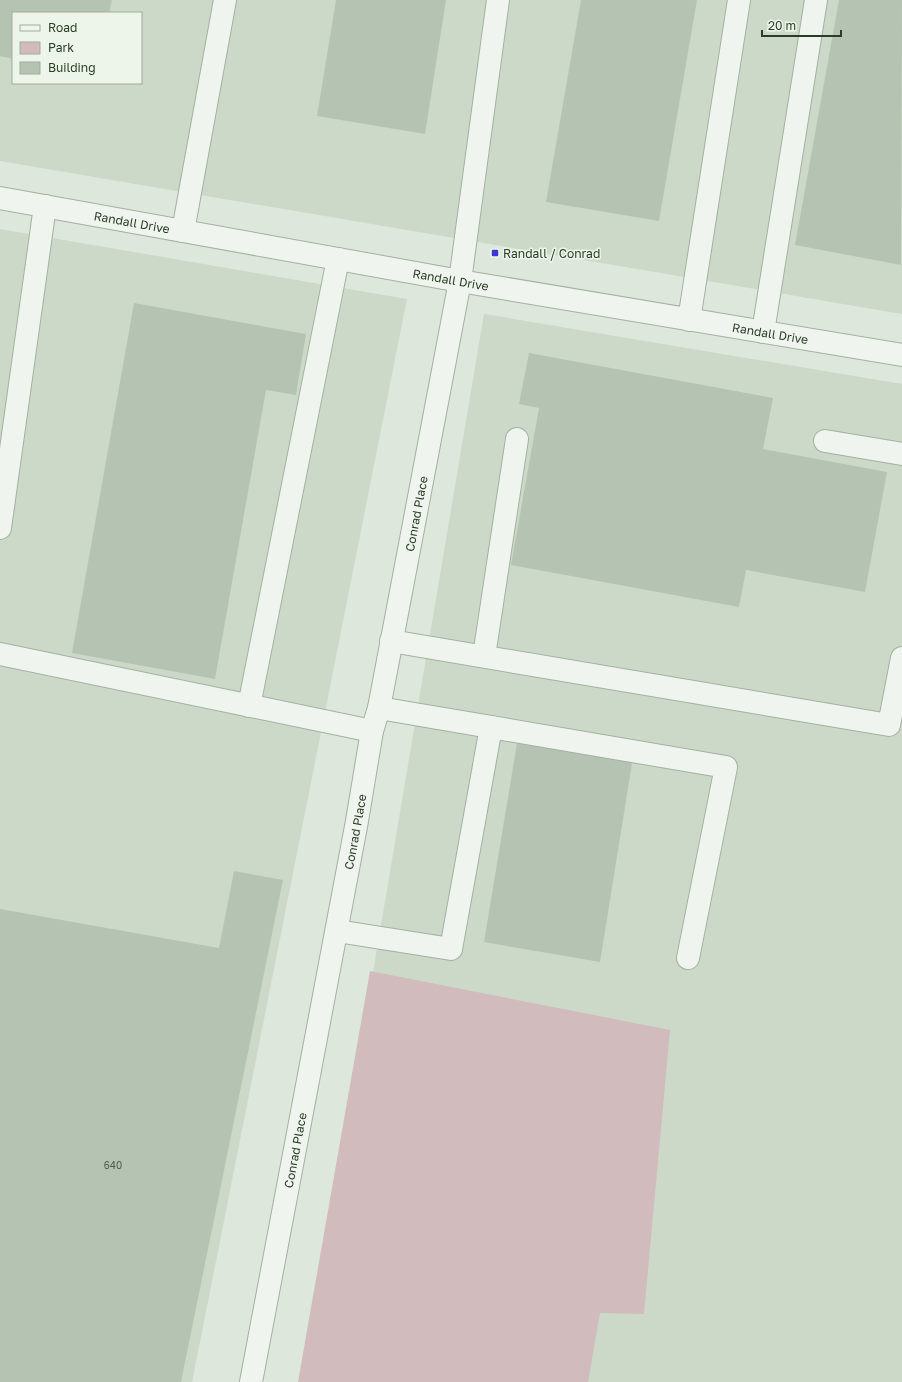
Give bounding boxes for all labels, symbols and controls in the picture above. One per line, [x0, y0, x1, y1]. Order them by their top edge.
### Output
legend [12, 12, 142, 84]
scale bar [762, 12, 841, 38]
text: 20 m [768, 18, 796, 33]
text: Road [48, 20, 77, 35]
text: Park [48, 40, 74, 55]
text: Building [48, 60, 96, 75]
street label: Randall Drive [93, 208, 171, 236]
place label: Randall / Conrad [503, 246, 600, 261]
marker: Randall / Conrad [490, 248, 500, 258]
street label: Randall Drive [412, 265, 490, 293]
street label: Randall Drive [731, 319, 809, 347]
street label: Conrad Place [401, 475, 430, 553]
street label: Conrad Place [340, 793, 369, 871]
street label: Conrad Place [280, 1111, 309, 1189]
house number: 640 [104, 1159, 122, 1171]

